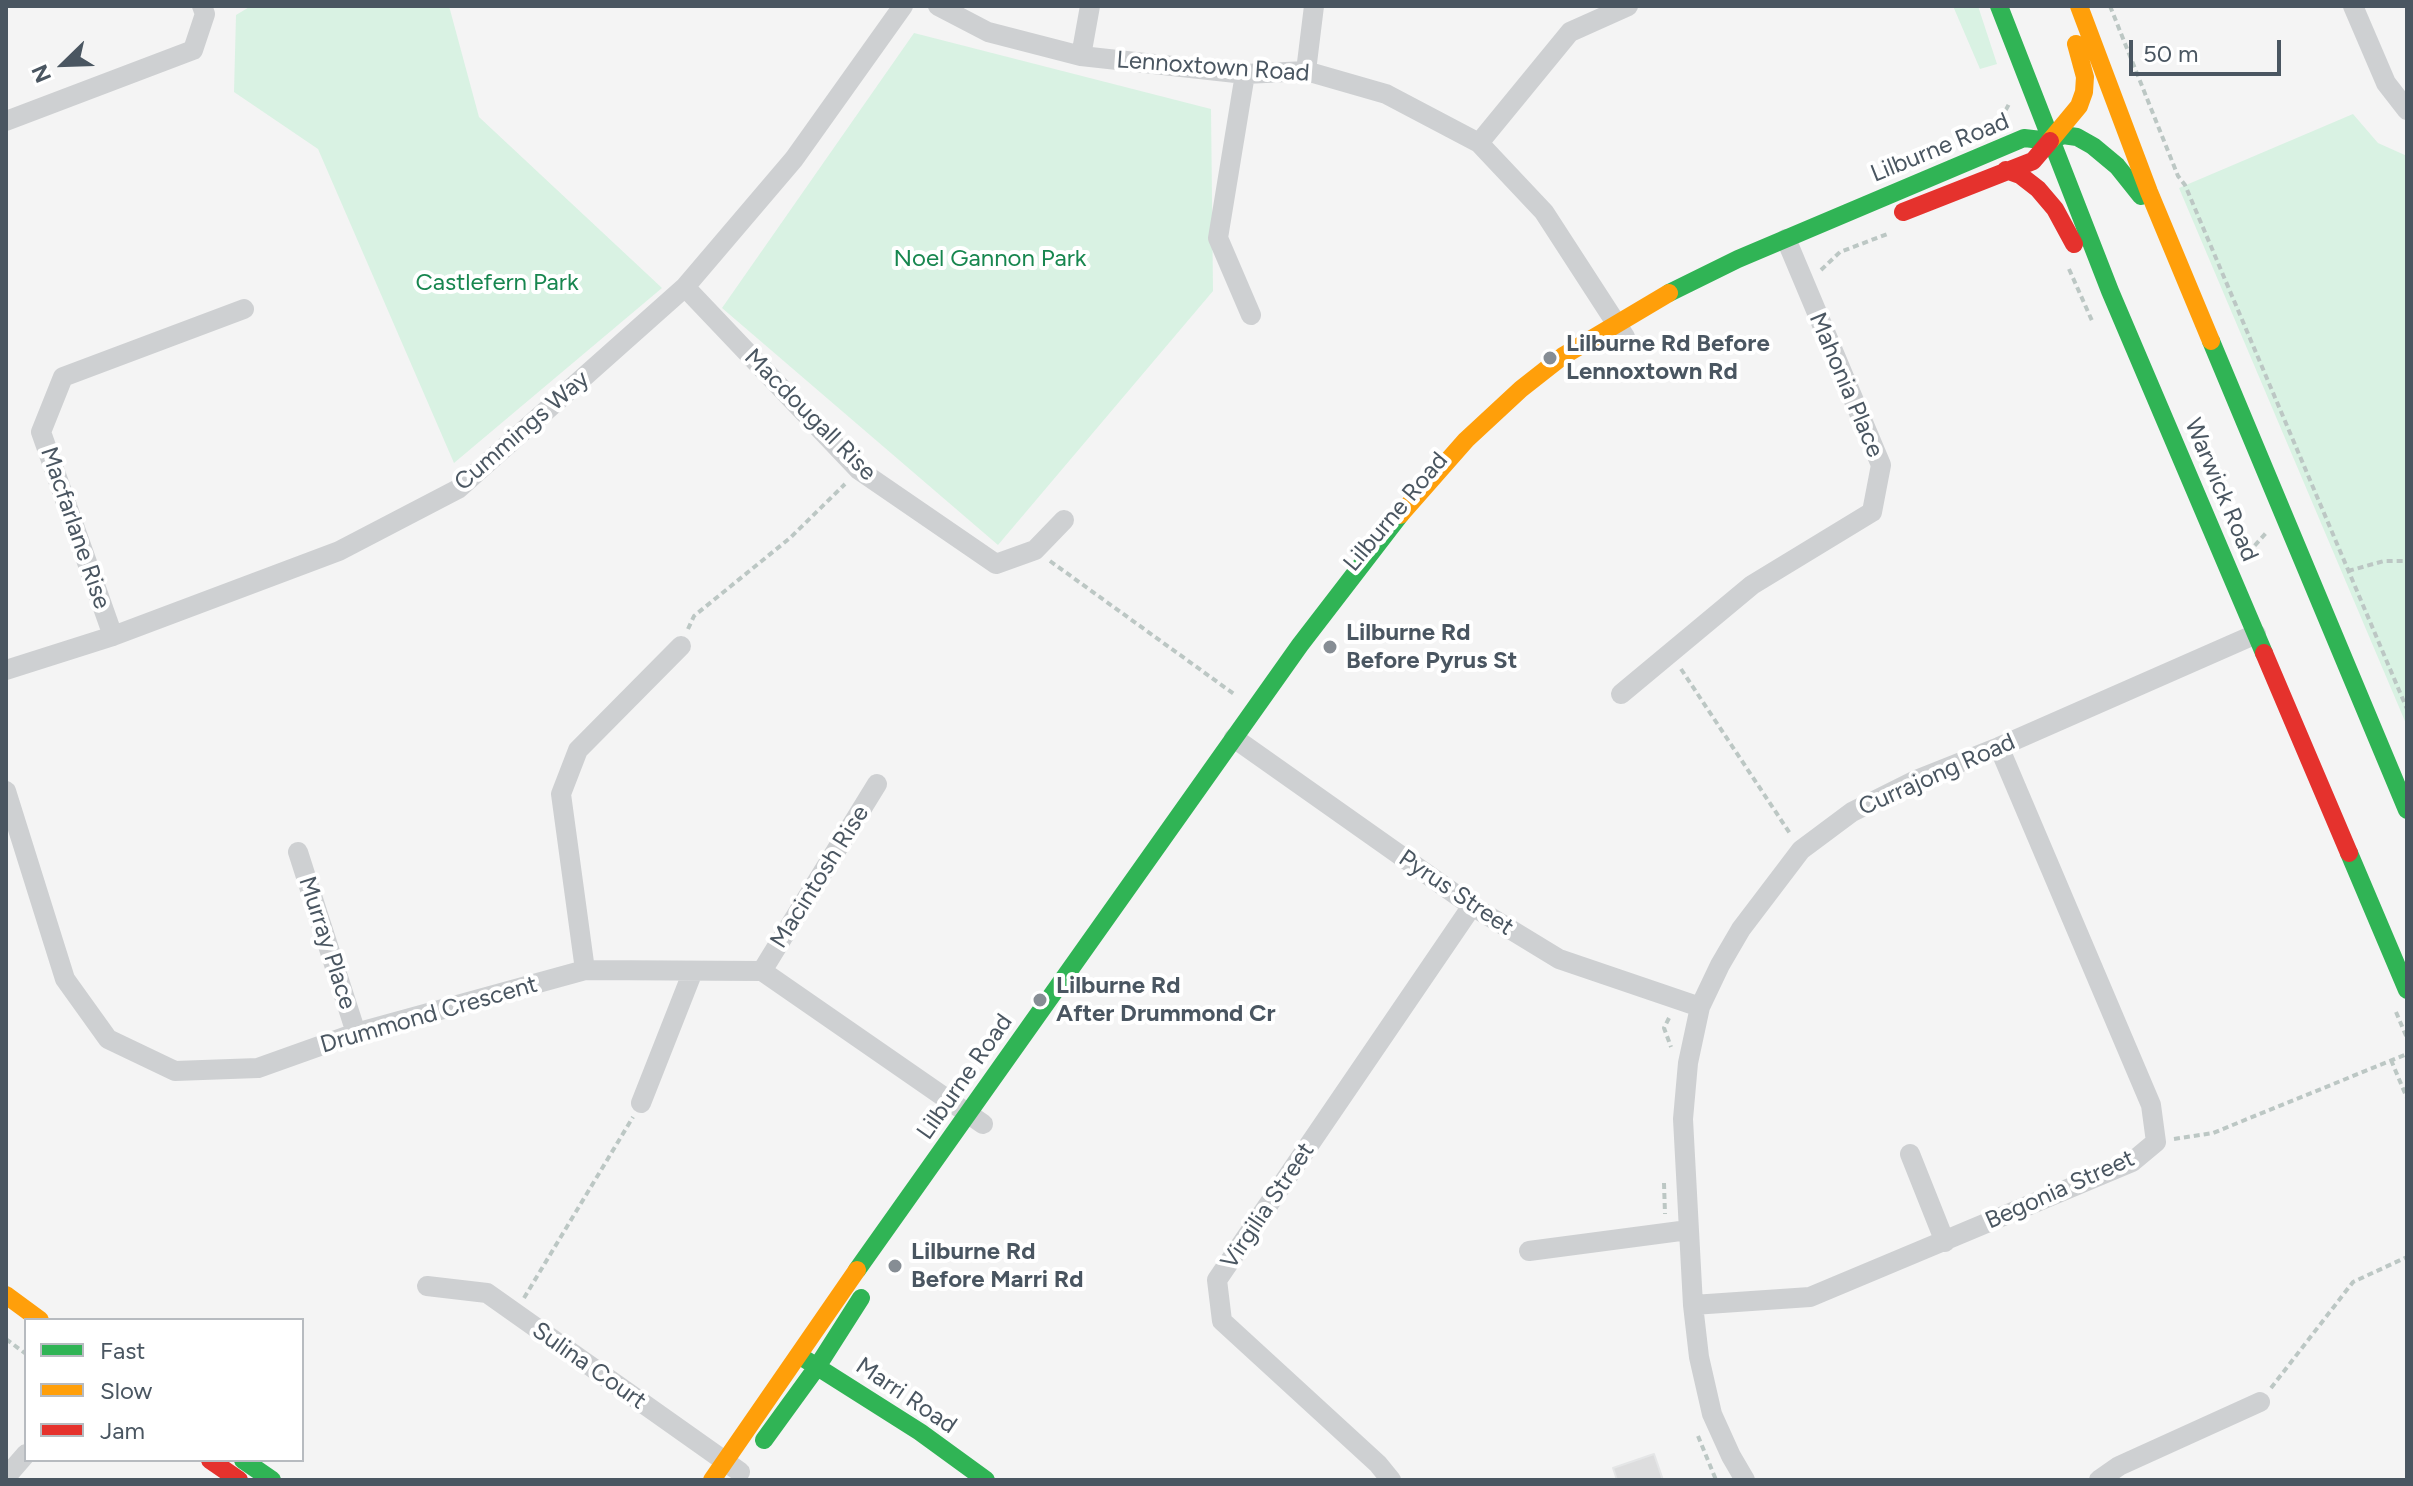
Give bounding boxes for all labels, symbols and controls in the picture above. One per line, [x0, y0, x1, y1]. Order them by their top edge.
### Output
north arrow [24, 24, 104, 104]
scale bar [2133, 24, 2285, 74]
text: 50 m [2143, 39, 2199, 68]
street label: Lennoxtown Road [1115, 46, 1311, 88]
text: N [26, 60, 57, 87]
street label: Lilburne Road [1867, 107, 2013, 189]
park label: Noel Gannon Park [894, 245, 1086, 273]
park label: Castlefern Park [415, 269, 579, 297]
street label: Mahonia Place [1803, 308, 1889, 462]
place label: Lilburne Rd Before Lennoxtown Rd [1566, 330, 1770, 386]
street label: Macdougall Rise [738, 343, 882, 487]
marker: Lilburne Rd Before Lennoxtown Rd [1541, 349, 1559, 367]
street label: Cummings Way [449, 365, 595, 497]
street label: Warwick Road [2178, 414, 2264, 566]
street label: Macfarlane Rise [34, 443, 116, 613]
street label: Lilburne Road [1338, 447, 1454, 577]
place label: Lilburne Rd Before Pyrus St [1346, 619, 1517, 675]
marker: Lilburne Rd Before Pyrus St [1321, 638, 1339, 656]
street label: Currajong Road [1854, 728, 2020, 822]
street label: Macintosh Rise [765, 800, 875, 954]
street label: Pyrus Street [1393, 844, 1519, 942]
street label: Murray Place [292, 873, 362, 1013]
street label: Drummond Crescent [317, 970, 541, 1060]
place label: Lilburne Rd After Drummond Cr [1056, 972, 1276, 1028]
marker: Lilburne Rd After Drummond Cr [1031, 991, 1049, 1009]
street label: Lilburne Road [911, 1009, 1019, 1145]
street label: Virgilia Street [1215, 1137, 1321, 1275]
street label: Begonia Street [1981, 1144, 2139, 1236]
place label: Lilburne Rd Before Marri Rd [911, 1238, 1083, 1294]
marker: Lilburne Rd Before Marri Rd [886, 1257, 904, 1275]
street label: Sulina Court [527, 1316, 651, 1416]
legend [24, 1318, 304, 1462]
text: Fast [100, 1336, 145, 1365]
street label: Marri Road [850, 1352, 962, 1440]
text: Slow [100, 1376, 152, 1405]
text: Jam [100, 1416, 145, 1445]

